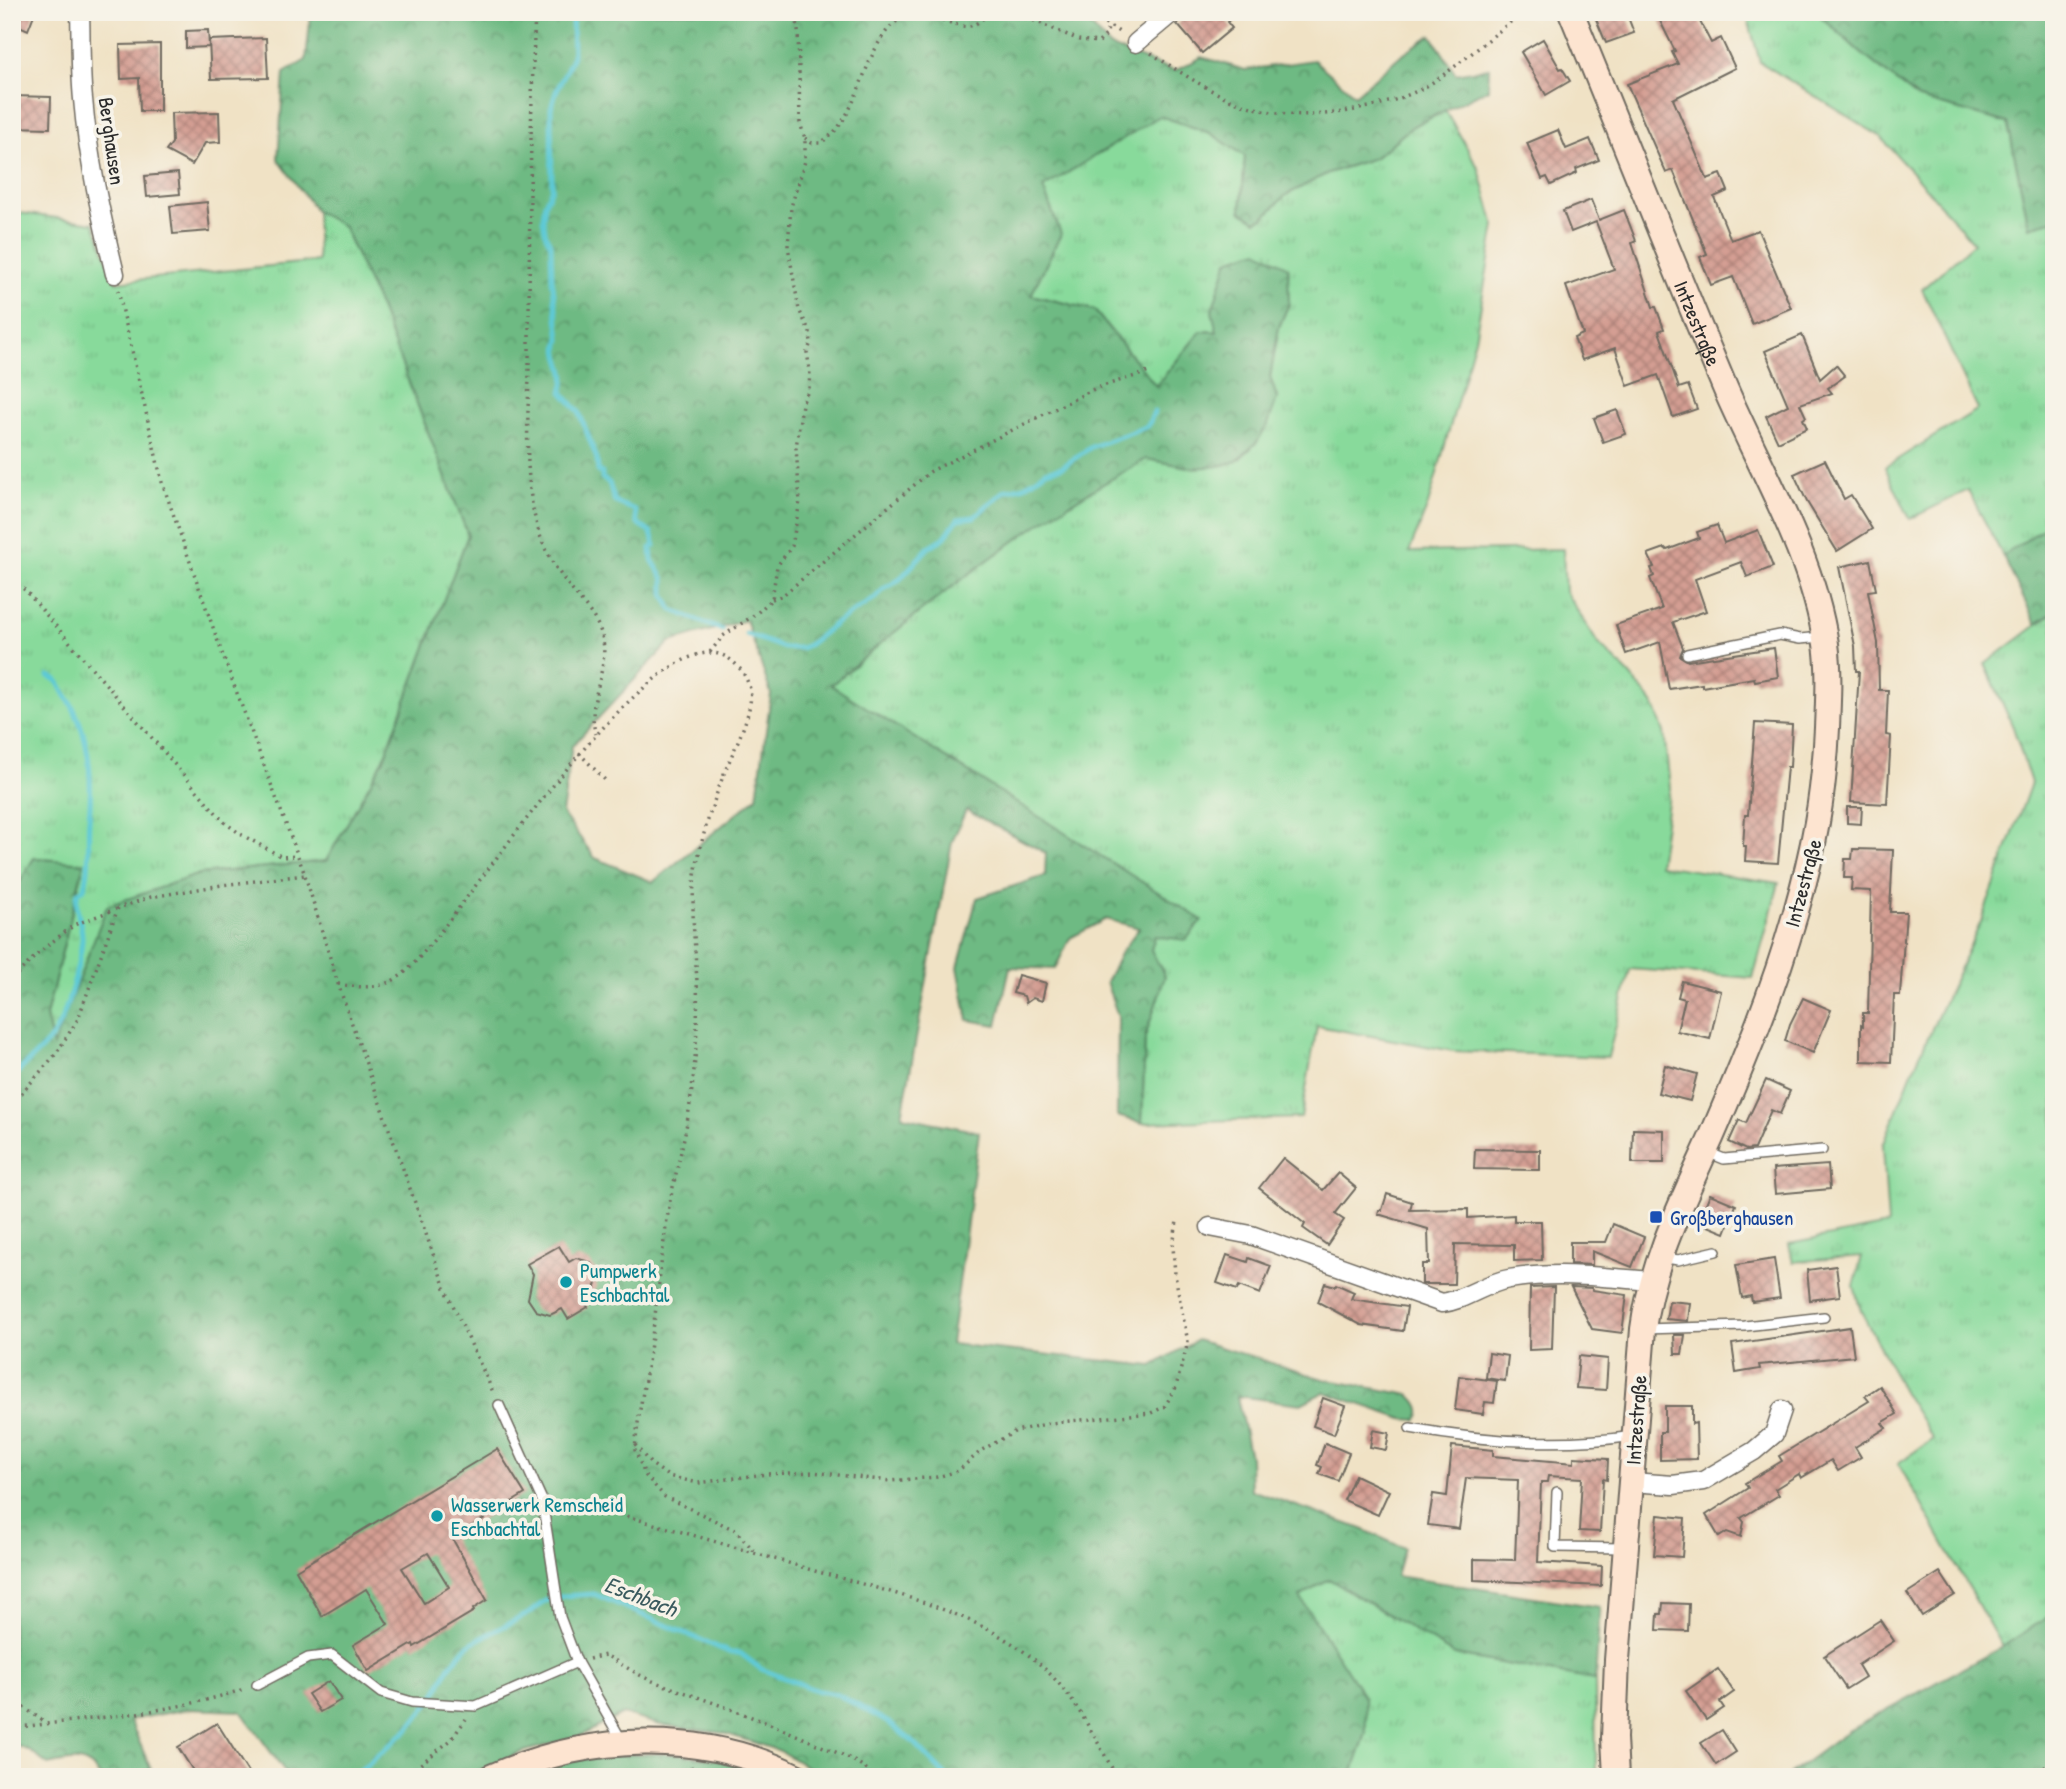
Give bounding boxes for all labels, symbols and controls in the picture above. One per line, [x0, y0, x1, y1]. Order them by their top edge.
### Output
street label: Berghausen [92, 95, 132, 187]
street label: Intzestraße [1667, 276, 1729, 370]
street label: Intzestraße [1777, 836, 1829, 930]
place label: Großberghausen [1670, 1203, 1794, 1232]
marker: Großberghausen [1648, 1209, 1664, 1225]
place label: Pumpwerk Eschbachtal [580, 1256, 670, 1309]
marker: Pumpwerk Eschbachtal [558, 1274, 574, 1290]
street label: Intzestraße [1618, 1374, 1654, 1466]
place label: Wasserwerk Remscheid Eschbachtal [451, 1490, 623, 1543]
marker: Wasserwerk Remscheid Eschbachtal [429, 1508, 445, 1524]
water label: Eschbach [601, 1568, 683, 1624]

